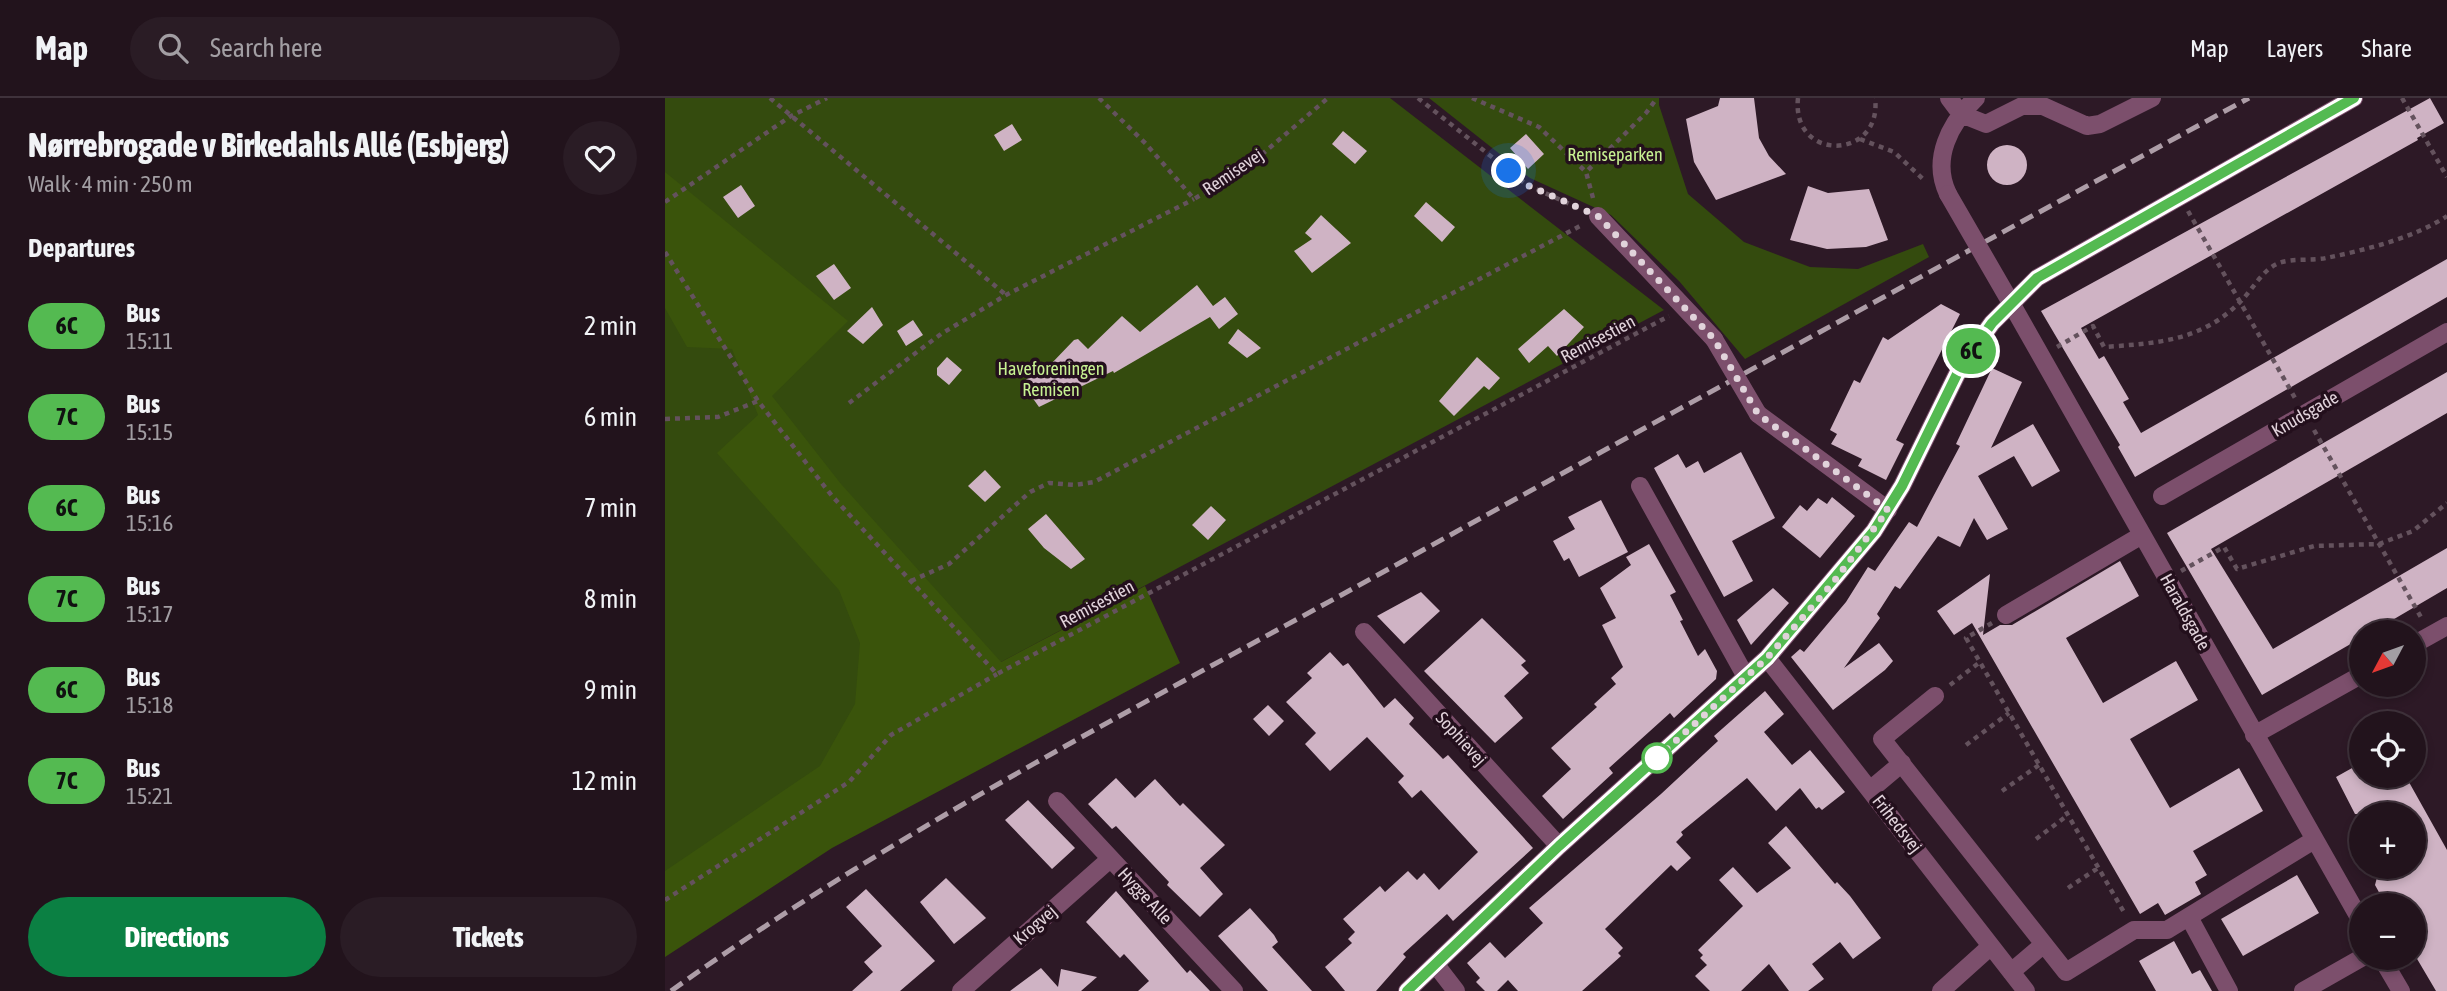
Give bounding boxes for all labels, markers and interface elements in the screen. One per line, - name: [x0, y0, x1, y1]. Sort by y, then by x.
- search box: [130, 17, 620, 80]
- text: Map: [35, 29, 88, 67]
- icon: search: [154, 29, 192, 67]
- text: Search here: [210, 33, 322, 63]
- text: Map: [2190, 35, 2229, 62]
- text: Layers: [2267, 35, 2323, 62]
- text: Share: [2361, 35, 2412, 62]
- button: heart: [563, 121, 637, 195]
- text: Nørrebrogade v Birkedahls Allé (Esbjerg): [28, 126, 510, 164]
- street label: Remisevej: [1199, 144, 1267, 199]
- park label: Remiseparken: [1567, 144, 1663, 165]
- your location: [1491, 153, 1526, 188]
- text: Walk · 4 min · 250 m: [28, 171, 192, 197]
- text: Departures: [28, 233, 135, 263]
- text: Bus: [126, 298, 160, 328]
- street label: Remisestien: [1557, 310, 1639, 367]
- text: 2 min: [584, 311, 637, 341]
- text: 6C: [55, 312, 78, 339]
- text: 15:11: [126, 328, 173, 354]
- line badge: 6C: [1939, 328, 2003, 374]
- text: 6C: [1960, 337, 1982, 364]
- park label: Haveforeningen Remisen: [997, 358, 1105, 400]
- street label: Knudsgade: [2268, 386, 2342, 441]
- text: Bus: [126, 389, 160, 419]
- text: 6 min: [584, 402, 637, 432]
- text: 7C: [55, 403, 78, 430]
- text: 15:15: [126, 419, 173, 445]
- text: Bus: [126, 480, 160, 510]
- text: 7 min: [584, 493, 637, 523]
- text: 6C: [55, 494, 78, 521]
- text: 15:16: [126, 510, 173, 536]
- street label: Haraldsgade: [2156, 570, 2215, 654]
- text: Bus: [126, 571, 160, 601]
- street label: Remisestien: [1056, 575, 1138, 632]
- text: 8 min: [584, 584, 637, 614]
- text: 7C: [55, 585, 78, 612]
- text: 15:17: [126, 601, 173, 627]
- north arrow: [2349, 620, 2425, 696]
- map controls: [2349, 620, 2426, 970]
- text: Bus: [126, 662, 160, 692]
- text: 9 min: [584, 675, 637, 705]
- text: 6C: [55, 676, 78, 703]
- text: 15:18: [126, 692, 173, 718]
- street label: Sophievej: [1432, 707, 1491, 770]
- button: locate: [2349, 711, 2426, 788]
- unlabelled marker: [1642, 743, 1672, 773]
- text: Bus: [126, 753, 160, 783]
- text: 12 min: [572, 766, 637, 796]
- text: 7C: [55, 767, 78, 794]
- text: 15:21: [126, 783, 173, 809]
- street label: Frihedsvej: [1868, 791, 1926, 857]
- button: +: [2349, 802, 2426, 879]
- street label: Hygge Alle: [1114, 863, 1177, 928]
- button: −: [2349, 893, 2426, 970]
- button: Directions: [28, 897, 326, 977]
- button: Tickets: [340, 897, 637, 977]
- street label: Krogvej: [1009, 900, 1060, 949]

